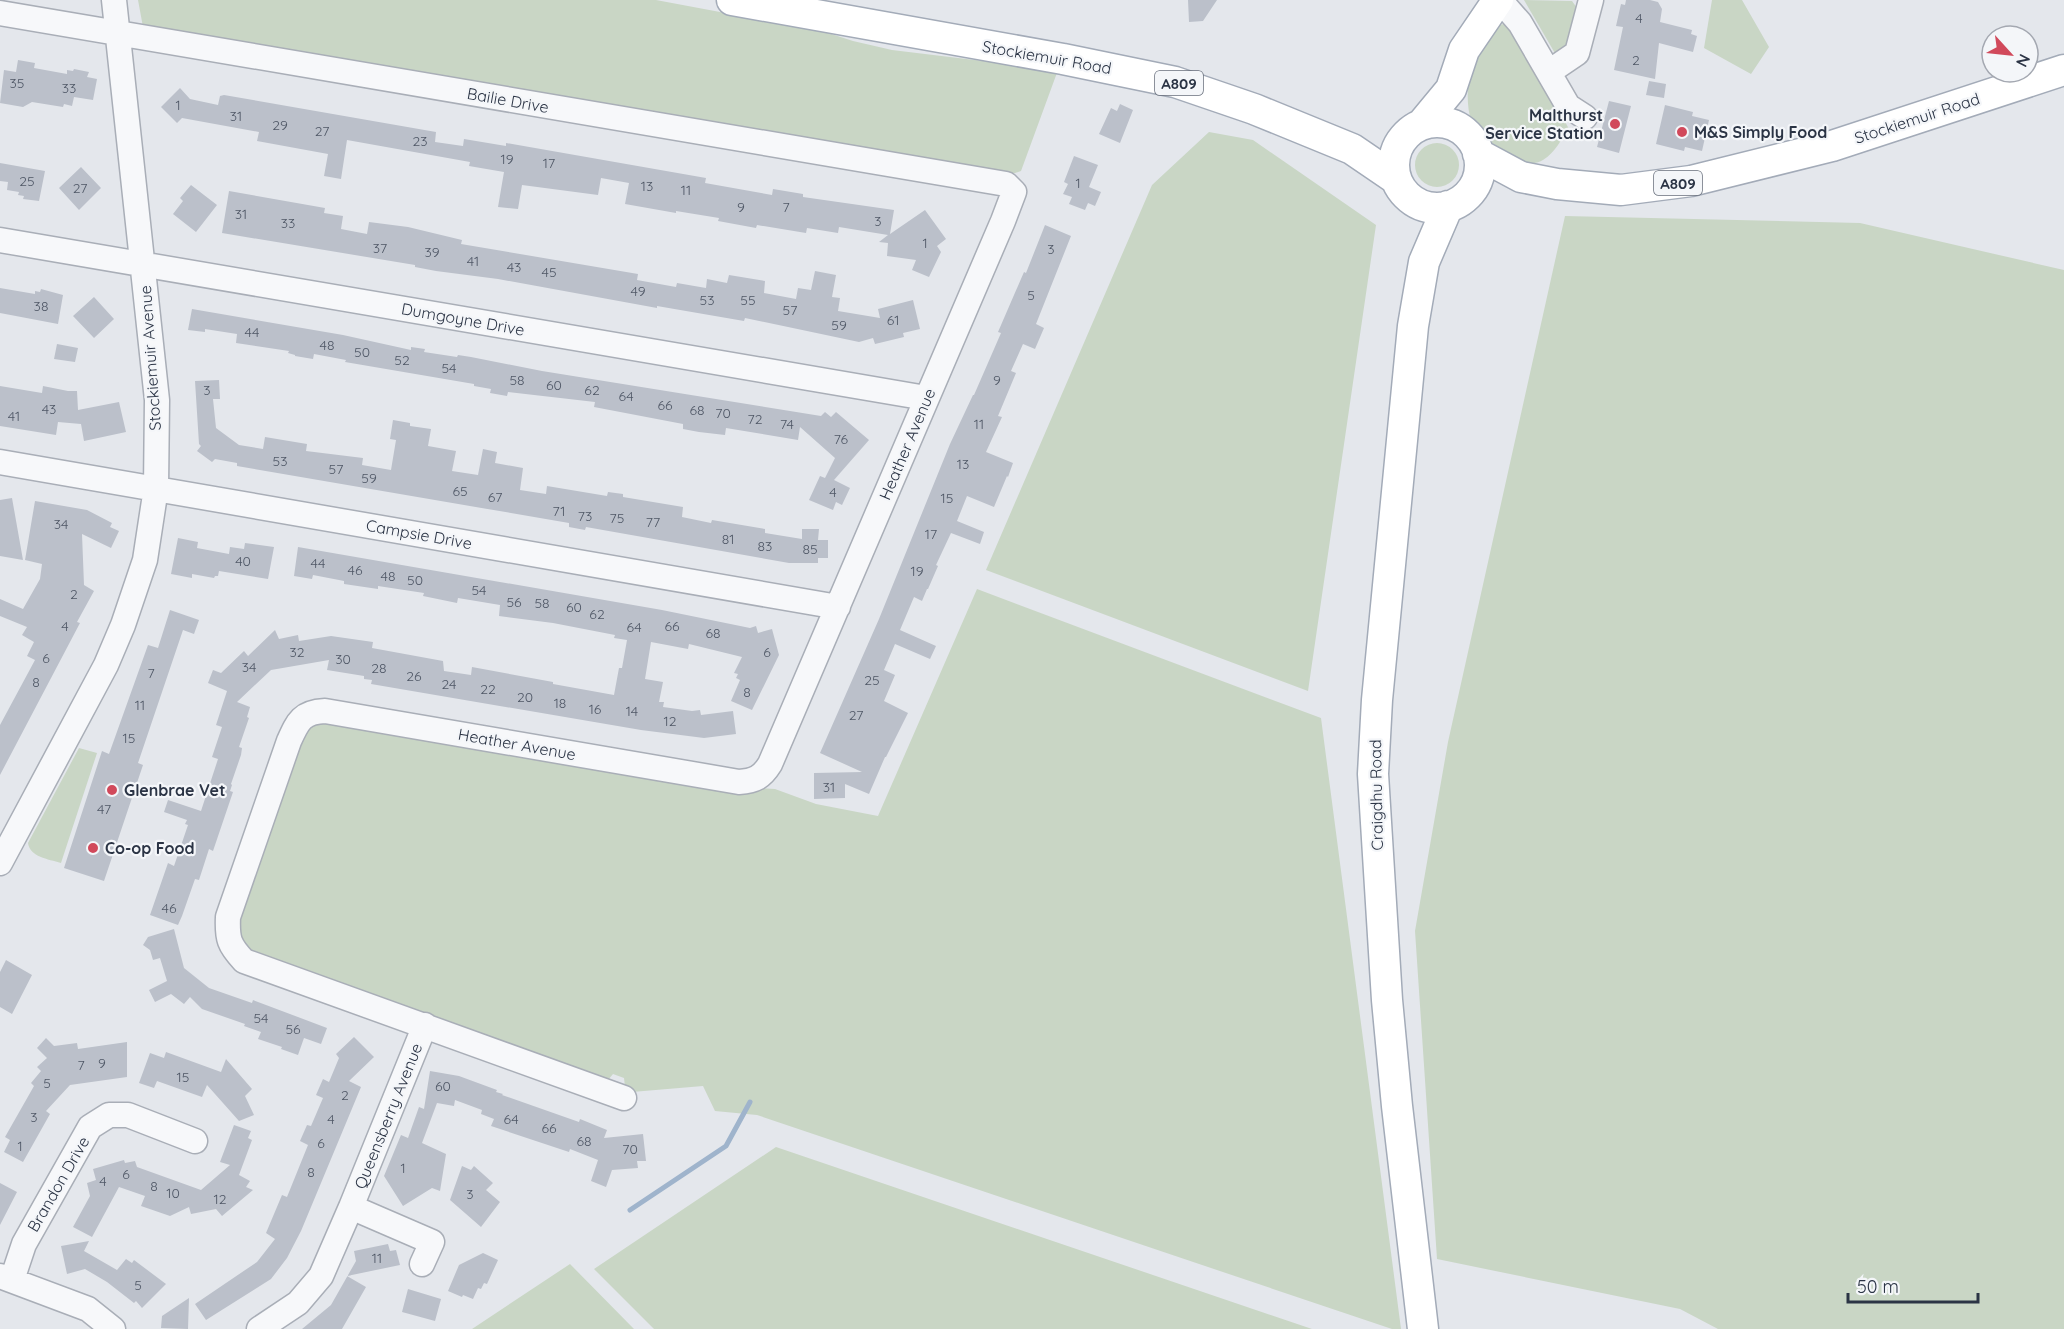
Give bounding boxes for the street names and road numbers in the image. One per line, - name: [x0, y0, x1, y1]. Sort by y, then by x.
- street label: Stockiemuir Road: [981, 36, 1113, 78]
- road number: A809: [1155, 71, 1203, 95]
- street label: Bailie Drive: [466, 83, 550, 117]
- street label: Stockiemuir Road: [1852, 88, 1982, 148]
- road number: A809: [1654, 171, 1702, 195]
- street label: Stockiemuir Avenue: [135, 285, 165, 431]
- street label: Dumgoyne Drive: [400, 298, 526, 340]
- street label: Heather Avenue: [875, 385, 939, 503]
- street label: Campsie Drive: [364, 515, 474, 553]
- street label: Heather Avenue: [457, 724, 577, 764]
- street label: Craigdhu Road: [1365, 739, 1387, 851]
- street label: Queensberry Avenue: [350, 1040, 426, 1192]
- street label: Brandon Drive: [23, 1133, 93, 1235]

